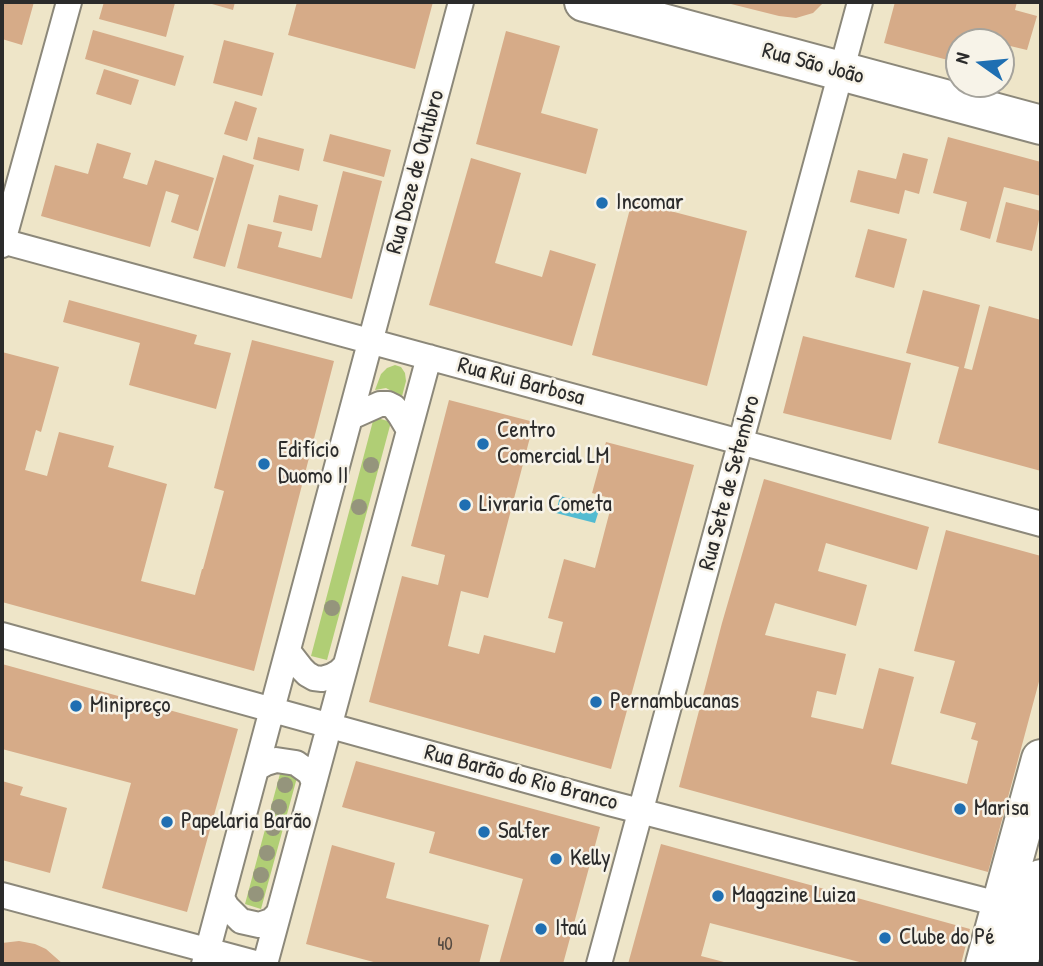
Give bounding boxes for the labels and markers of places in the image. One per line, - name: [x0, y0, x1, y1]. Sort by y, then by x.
- place label: Incomar: [616, 189, 684, 217]
- marker: Incomar: [594, 195, 610, 211]
- place label: Centro Comercial LM: [497, 417, 609, 471]
- marker: Centro Comercial LM: [475, 436, 491, 452]
- place label: Edifício Duomo II: [278, 437, 348, 491]
- marker: Edifício Duomo II: [256, 456, 272, 472]
- place label: Livraria Cometa: [479, 491, 612, 519]
- marker: Livraria Cometa: [457, 497, 473, 513]
- place label: Pernambucanas: [610, 688, 739, 716]
- place label: Minipreço: [90, 692, 170, 720]
- marker: Pernambucanas: [588, 694, 604, 710]
- marker: Minipreço: [68, 698, 84, 714]
- place label: Marisa: [974, 795, 1029, 823]
- marker: Marisa: [952, 801, 968, 817]
- place label: Papelaria Barão: [181, 808, 311, 836]
- marker: Papelaria Barão: [159, 814, 175, 830]
- place label: Salfer: [498, 818, 550, 846]
- marker: Salfer: [476, 824, 492, 840]
- place label: Kelly: [570, 845, 611, 873]
- marker: Kelly: [548, 851, 564, 867]
- place label: Magazine Luiza: [732, 882, 856, 910]
- marker: Magazine Luiza: [710, 888, 726, 904]
- place label: Itaú: [555, 915, 587, 943]
- marker: Itaú: [533, 921, 549, 937]
- place label: Clube do Pé: [899, 924, 995, 952]
- marker: Clube do Pé: [877, 930, 893, 946]

